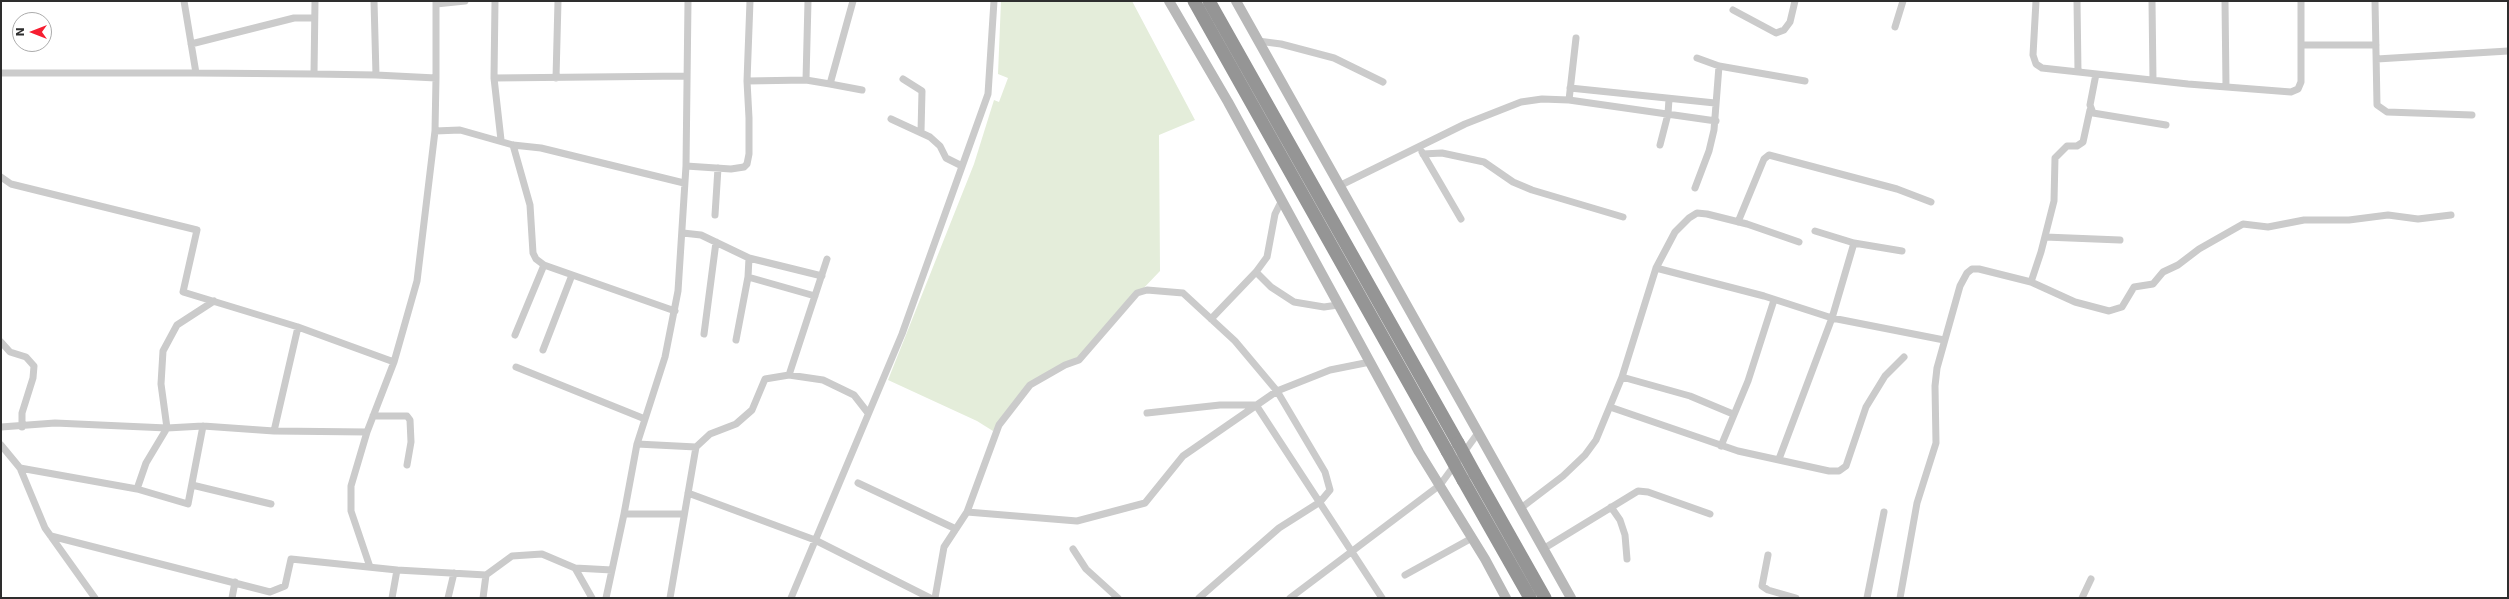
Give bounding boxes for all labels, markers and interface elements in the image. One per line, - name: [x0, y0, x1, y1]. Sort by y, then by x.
- north arrow: [12, 12, 52, 52]
- text: N: [14, 27, 27, 37]

